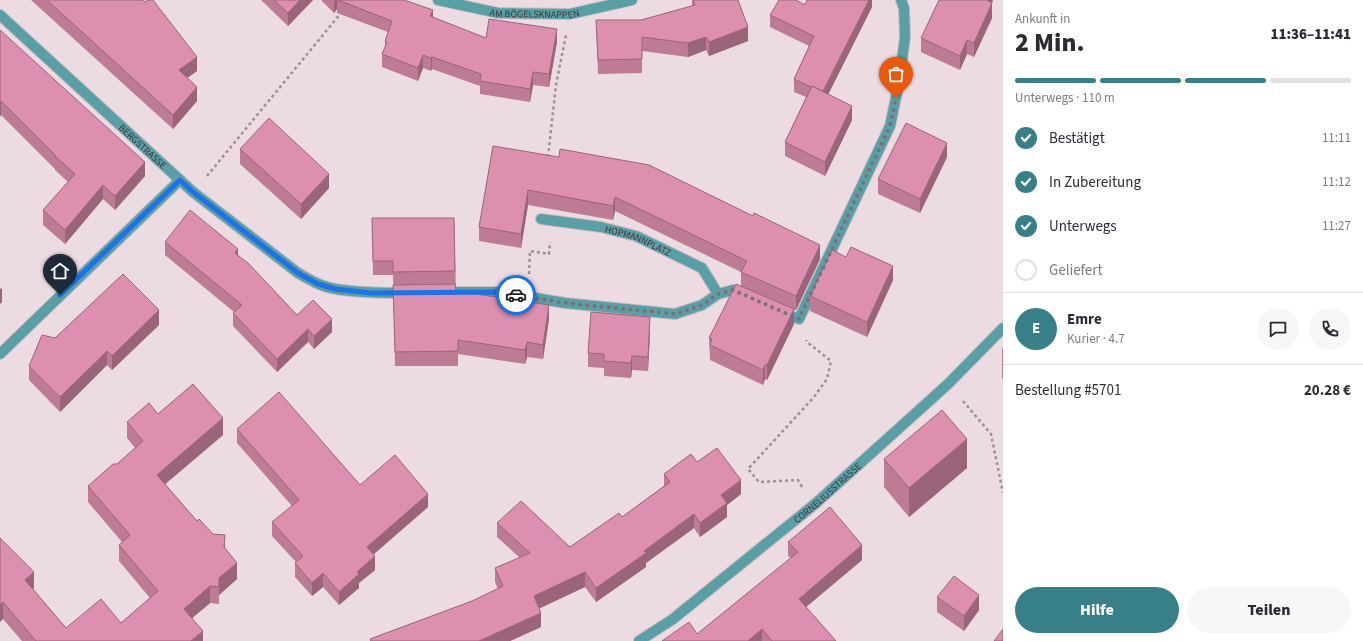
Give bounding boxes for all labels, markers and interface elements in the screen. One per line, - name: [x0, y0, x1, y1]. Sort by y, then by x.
- street label: AM BÖGELSKNAPPEN: [488, 5, 581, 22]
- text: Ankunft in: [1015, 10, 1070, 28]
- text: 2 Min.: [1015, 24, 1084, 61]
- text: 11:36–11:41: [1270, 24, 1351, 45]
- pin: [879, 57, 913, 98]
- icon: bag: [885, 63, 907, 85]
- text: Unterwegs · 110 m: [1015, 89, 1115, 107]
- street label: BERGSTRASSE: [115, 121, 169, 172]
- icon: check: [1015, 127, 1037, 149]
- text: Bestätigt: [1049, 128, 1105, 149]
- text: 11:11: [1322, 129, 1351, 147]
- icon: check: [1015, 171, 1037, 193]
- text: In Zubereitung: [1049, 172, 1141, 193]
- text: 11:12: [1322, 173, 1351, 191]
- icon: check: [1015, 215, 1037, 237]
- text: Unterwegs: [1049, 216, 1117, 237]
- text: 11:27: [1322, 217, 1351, 235]
- street label: HOPMANNPLATZ: [603, 222, 673, 260]
- pin: [43, 254, 77, 295]
- icon: home: [49, 260, 71, 282]
- text: Geliefert: [1049, 260, 1103, 281]
- courier: [496, 275, 536, 315]
- icon: car: [505, 284, 527, 306]
- button: chat: [1257, 308, 1299, 350]
- button: phone: [1309, 308, 1351, 350]
- text: Emre: [1067, 309, 1102, 330]
- text: E: [1032, 318, 1040, 339]
- text: Kurier · 4.7: [1067, 330, 1125, 348]
- text: Bestellung #5701: [1015, 380, 1121, 401]
- text: 20.28 €: [1304, 380, 1351, 401]
- street label: CORNELIUSSTRASSE: [791, 459, 865, 527]
- button: Hilfe: [1015, 587, 1179, 633]
- button: Teilen: [1187, 587, 1351, 633]

